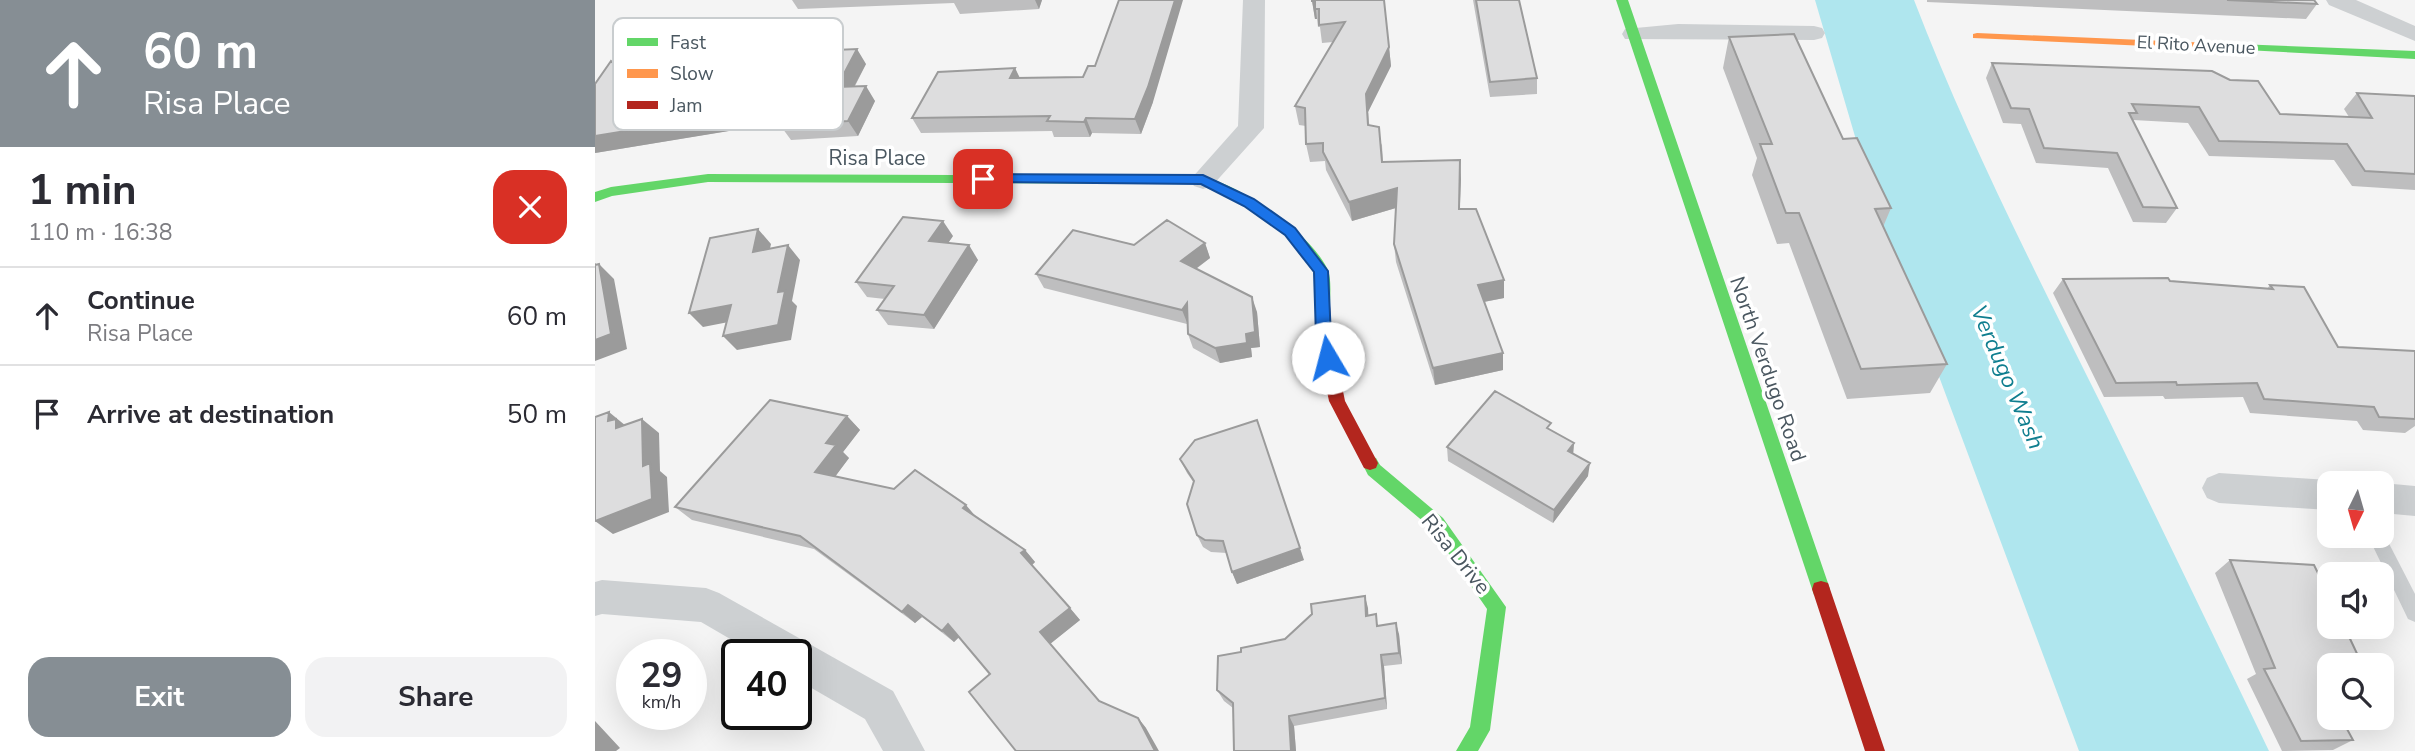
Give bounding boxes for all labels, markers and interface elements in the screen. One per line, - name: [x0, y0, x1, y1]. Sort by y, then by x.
- text: 60 m: [143, 18, 258, 85]
- legend: [613, 18, 843, 130]
- icon: ahead: [28, 28, 119, 119]
- text: Fast: [670, 30, 706, 56]
- street label: El Rito Avenue: [2136, 30, 2256, 60]
- text: Slow: [670, 61, 714, 87]
- text: Risa Place: [143, 82, 291, 125]
- text: Jam: [669, 93, 703, 119]
- street label: Risa Place: [829, 144, 925, 172]
- pin: [953, 149, 1013, 209]
- icon: arrive: [964, 160, 1002, 198]
- text: 1 min: [28, 162, 137, 219]
- button: close: [493, 170, 567, 244]
- text: 110 m · 16:38: [28, 217, 173, 248]
- street label: North Verdugo Road: [1723, 273, 1813, 465]
- text: Continue: [87, 283, 195, 318]
- icon: ahead: [28, 297, 66, 335]
- text: 60 m: [507, 299, 567, 334]
- water label: Verdugo Wash: [1963, 300, 2052, 454]
- text: Risa Place: [87, 318, 193, 349]
- position arrow: [1291, 321, 1365, 395]
- icon: arrive: [28, 395, 66, 433]
- text: Arrive at destination: [87, 397, 334, 432]
- text: 50 m: [507, 397, 567, 432]
- north arrow: [2317, 471, 2394, 548]
- map controls: [2317, 471, 2394, 730]
- street label: Risa Drive: [1415, 508, 1497, 600]
- button: sound: [2317, 562, 2394, 639]
- speed limit sign: 40: [721, 639, 812, 730]
- text: 29: [640, 652, 683, 699]
- button: search: [2317, 653, 2394, 730]
- button: Exit: [28, 657, 291, 737]
- button: Share: [305, 657, 567, 737]
- text: km/h: [642, 690, 681, 714]

